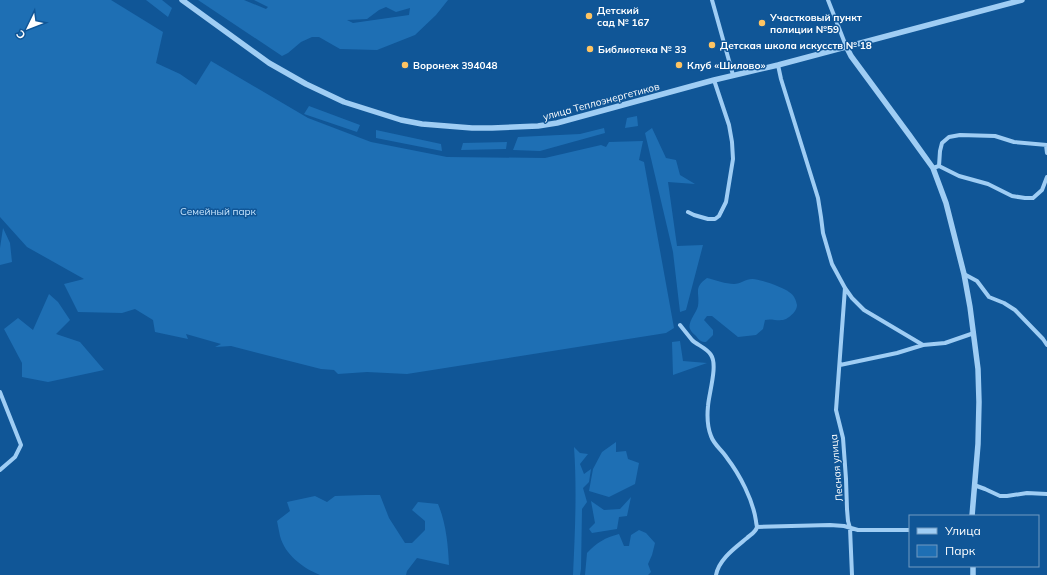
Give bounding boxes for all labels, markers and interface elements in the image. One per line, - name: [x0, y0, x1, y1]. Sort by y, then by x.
- place label: Детский сад № 167: [597, 4, 650, 29]
- north arrow: [8, 8, 48, 48]
- marker: Детский сад № 167: [584, 11, 594, 21]
- place label: Участковый пункт полиции №59: [769, 11, 862, 36]
- marker: Участковый пункт полиции №59: [757, 18, 767, 28]
- text: С: [13, 27, 28, 42]
- place label: Детская школа искусств № 18: [720, 39, 872, 52]
- marker: Детская школа искусств № 18: [707, 40, 717, 50]
- place label: Библиотека № 33: [598, 43, 686, 56]
- marker: Библиотека № 33: [585, 44, 595, 54]
- place label: Воронеж 394048: [413, 59, 497, 72]
- place label: Клуб «Шилово»: [687, 59, 766, 72]
- marker: Воронеж 394048: [400, 60, 410, 70]
- marker: Клуб «Шилово»: [674, 60, 684, 70]
- street label: улица Теплоэнергетиков: [541, 80, 661, 123]
- park label: Семейный парк: [180, 205, 257, 218]
- street label: Лесная улица: [827, 434, 846, 502]
- legend: [909, 515, 1039, 567]
- text: Улица: [944, 523, 981, 538]
- text: Парк: [945, 543, 976, 558]

